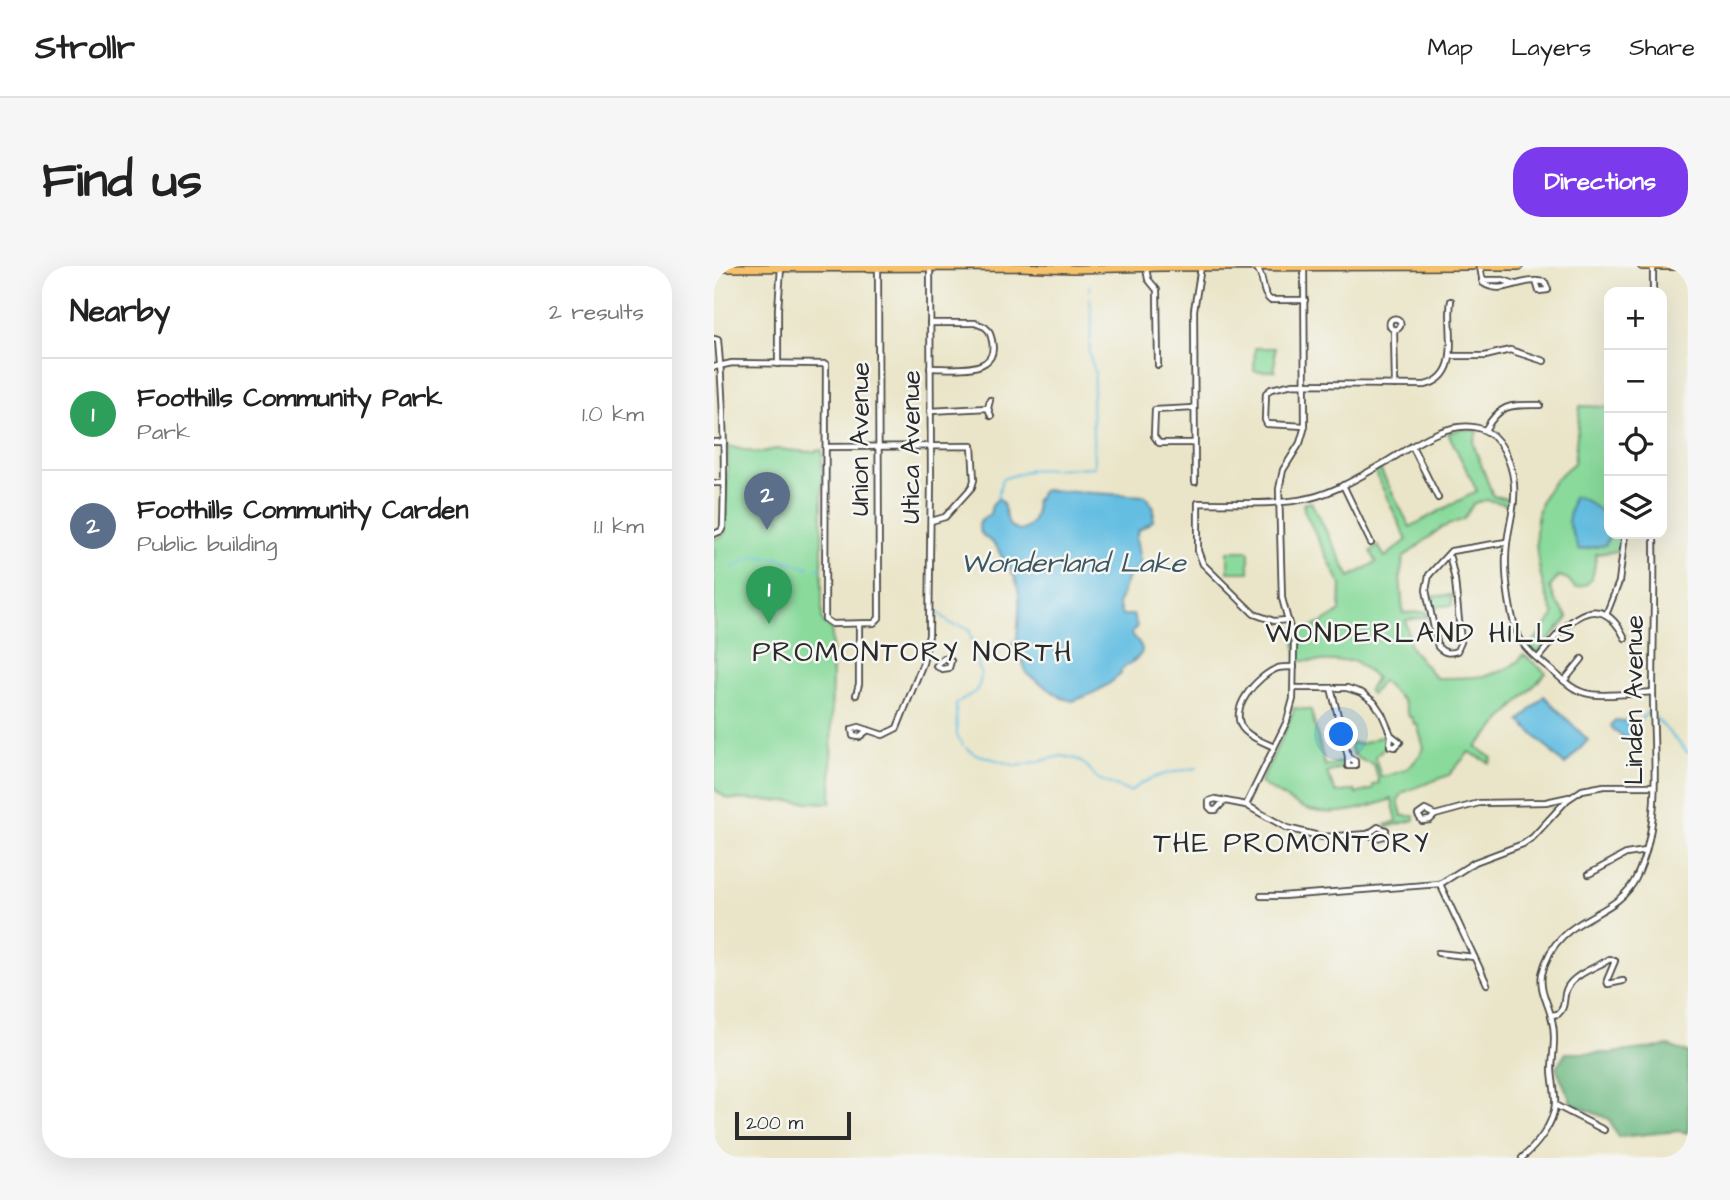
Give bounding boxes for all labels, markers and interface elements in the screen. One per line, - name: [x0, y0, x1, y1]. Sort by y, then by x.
- text: Strollr: [35, 25, 135, 71]
- text: Map: [1428, 31, 1473, 65]
- text: Layers: [1511, 31, 1591, 65]
- text: Share: [1629, 31, 1695, 65]
- button: Directions: [1513, 147, 1688, 217]
- text: Find us: [42, 148, 202, 216]
- map controls: [1604, 287, 1667, 539]
- button: +: [1604, 287, 1667, 350]
- text: Nearby: [70, 291, 170, 333]
- text: 2 results: [549, 296, 644, 328]
- button: −: [1604, 350, 1667, 413]
- street label: Union Avenue: [842, 362, 878, 516]
- street label: Utica Avenue: [893, 370, 929, 524]
- text: Foothills Community Park: [137, 380, 442, 416]
- text: 1: [92, 398, 94, 430]
- text: 1.0 km: [582, 398, 644, 430]
- button: locate: [1604, 413, 1667, 476]
- text: Park: [137, 416, 190, 448]
- pin: 2: [744, 472, 790, 530]
- button: layers: [1604, 476, 1667, 539]
- text: Foothills Community Carden: [137, 492, 468, 528]
- text: 2: [86, 510, 100, 542]
- text: 1.1 km: [594, 510, 644, 542]
- text: Public building: [137, 528, 277, 560]
- water label: Wonderland Lake: [960, 544, 1187, 583]
- pin: 1: [746, 566, 792, 624]
- district label: WONDERLAND HILLS: [1265, 614, 1577, 653]
- street label: Linden Avenue: [1616, 615, 1652, 785]
- district label: PROMONTORY NORTH: [752, 633, 1074, 672]
- your location: [1324, 717, 1358, 751]
- district label: THE PROMONTORY: [1153, 824, 1431, 863]
- scale bar: [735, 1109, 850, 1141]
- text: 200 m: [746, 1110, 803, 1137]

